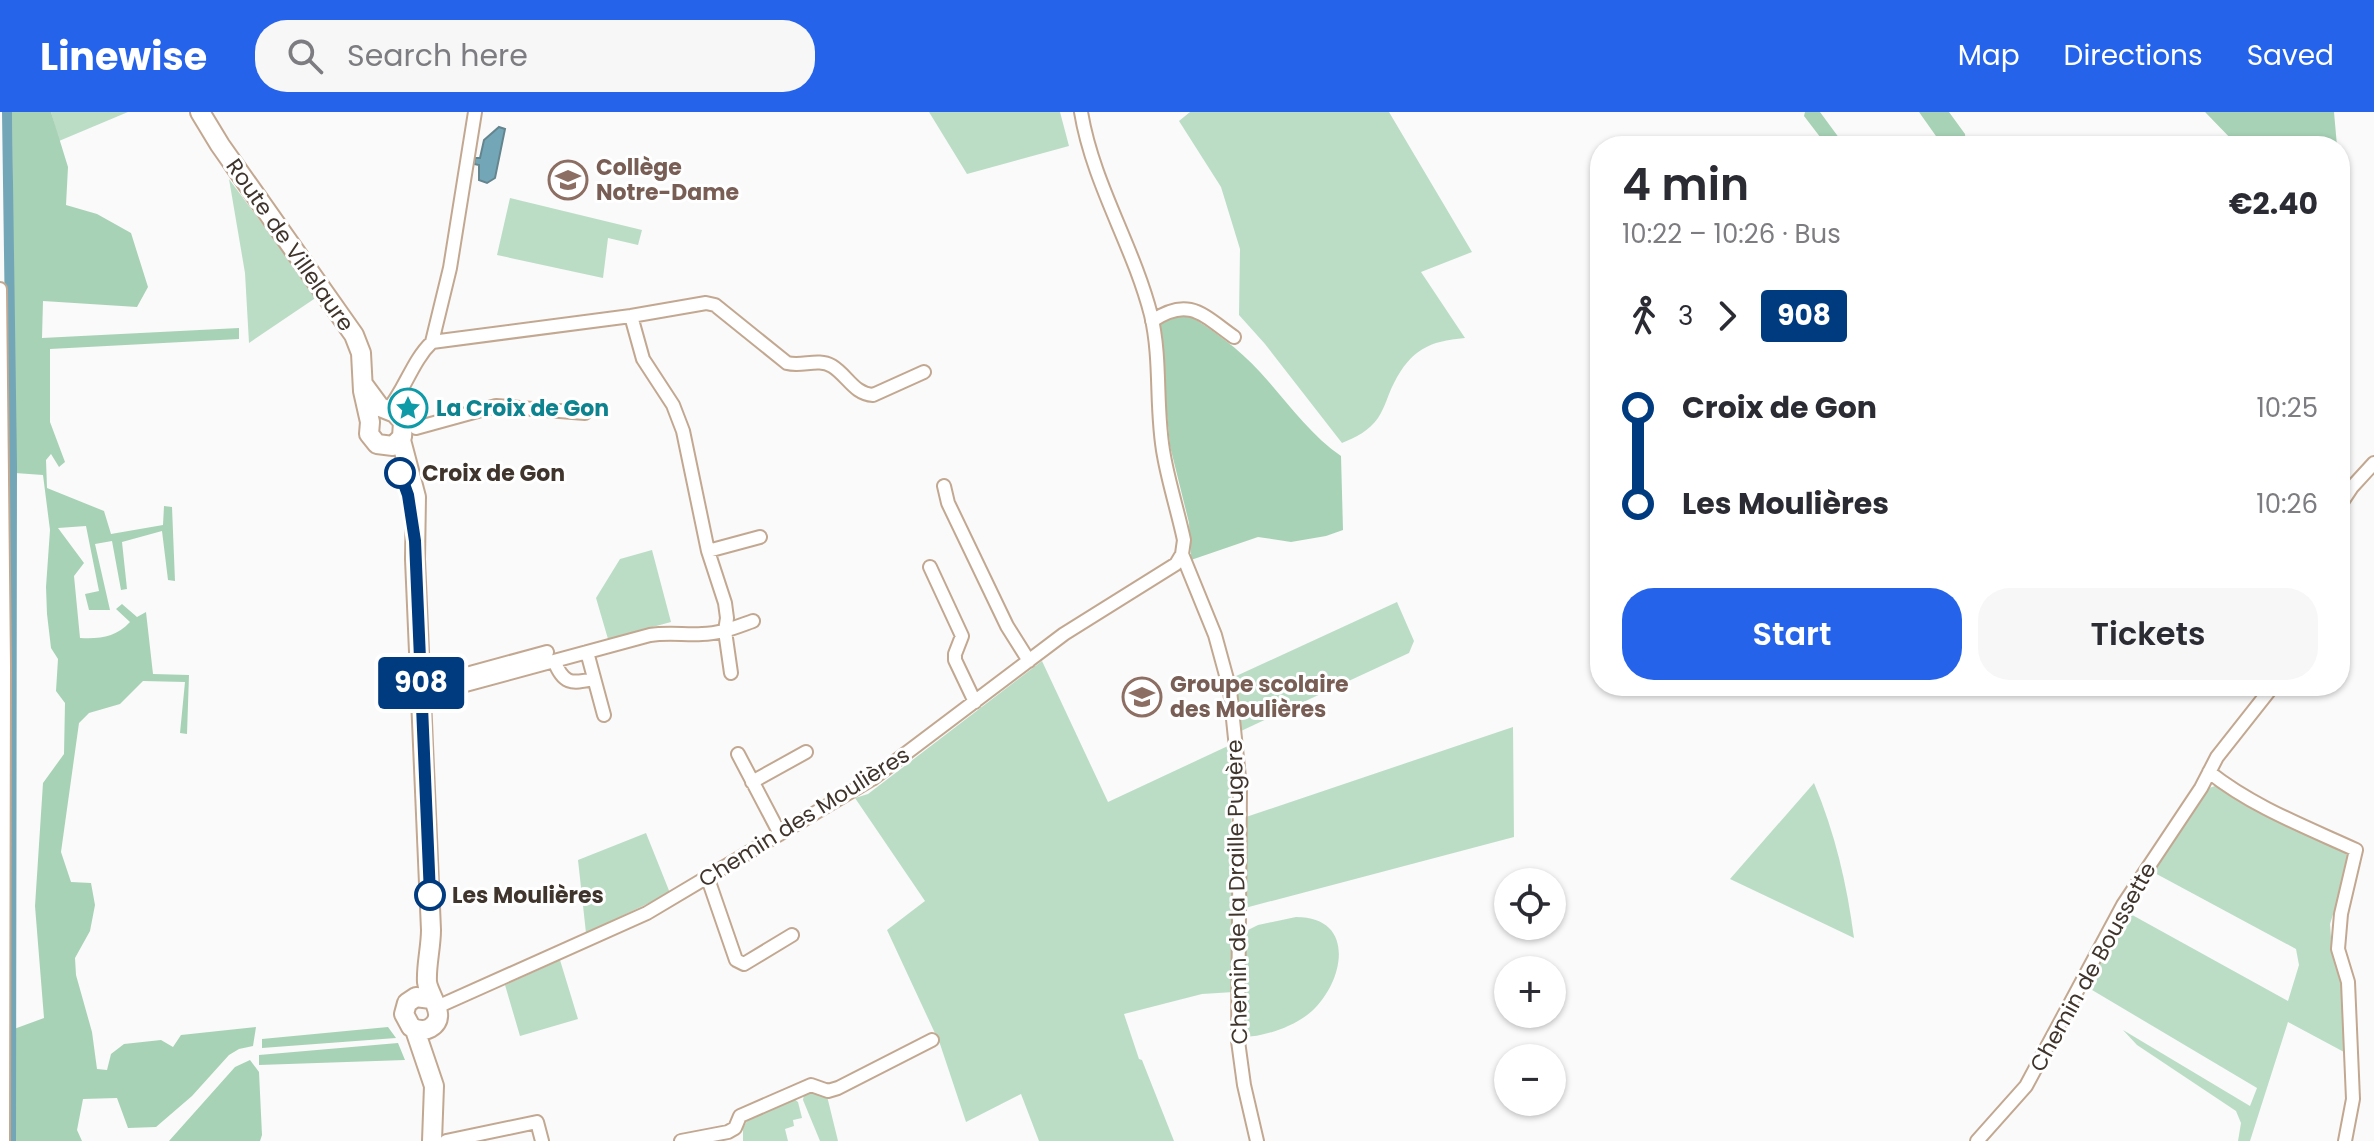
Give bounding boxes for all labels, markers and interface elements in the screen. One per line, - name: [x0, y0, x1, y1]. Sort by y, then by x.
- search box: [255, 20, 815, 92]
- text: Linewise: [40, 30, 207, 83]
- icon: search: [283, 34, 327, 78]
- text: Search here: [347, 34, 528, 77]
- text: Map: [1958, 36, 2020, 75]
- text: Directions: [2064, 36, 2203, 75]
- text: Saved: [2247, 36, 2334, 75]
- street label: Route de Villelaure: [219, 152, 361, 338]
- place label: Collège Notre-Dame: [596, 152, 739, 208]
- text: 4 min: [1622, 154, 1749, 215]
- school or university icon: Collège Notre-Dame: [547, 159, 589, 201]
- text: €2.40: [2229, 182, 2318, 225]
- text: 10:22 – 10:26 · Bus: [1622, 216, 1841, 252]
- icon: walk: [1622, 294, 1666, 338]
- icon: forward: [1705, 294, 1749, 338]
- text: 908: [1777, 296, 1831, 335]
- text: 3: [1678, 298, 1693, 334]
- text: Croix de Gon: [1682, 386, 1877, 429]
- place icon: La Croix de Gon: [387, 387, 429, 429]
- text: 10:25: [2257, 390, 2318, 426]
- place label: La Croix de Gon: [436, 393, 609, 424]
- marker: Croix de Gon: [385, 458, 415, 488]
- place label: Croix de Gon: [422, 458, 565, 489]
- text: Les Moulières: [1682, 482, 1889, 525]
- text: 10:26: [2256, 486, 2318, 522]
- button: Start: [1622, 588, 1962, 680]
- button: Tickets: [1978, 588, 2318, 680]
- line badge: 908: [375, 657, 467, 709]
- text: 908: [394, 663, 448, 702]
- place label: Groupe scolaire des Moulières: [1170, 669, 1349, 725]
- school or university icon: Groupe scolaire des Moulières: [1121, 676, 1163, 718]
- street label: Chemin des Moulières: [693, 739, 915, 895]
- street label: Chemin de la Draille Pugère: [1219, 739, 1255, 1045]
- street label: Chemin de Boussette: [2022, 857, 2164, 1077]
- map controls: [1494, 868, 1566, 1116]
- button: locate: [1494, 868, 1566, 940]
- marker: Les Moulières: [415, 880, 445, 910]
- place label: Les Moulières: [452, 880, 604, 911]
- button: +: [1494, 956, 1566, 1028]
- button: −: [1494, 1044, 1566, 1116]

